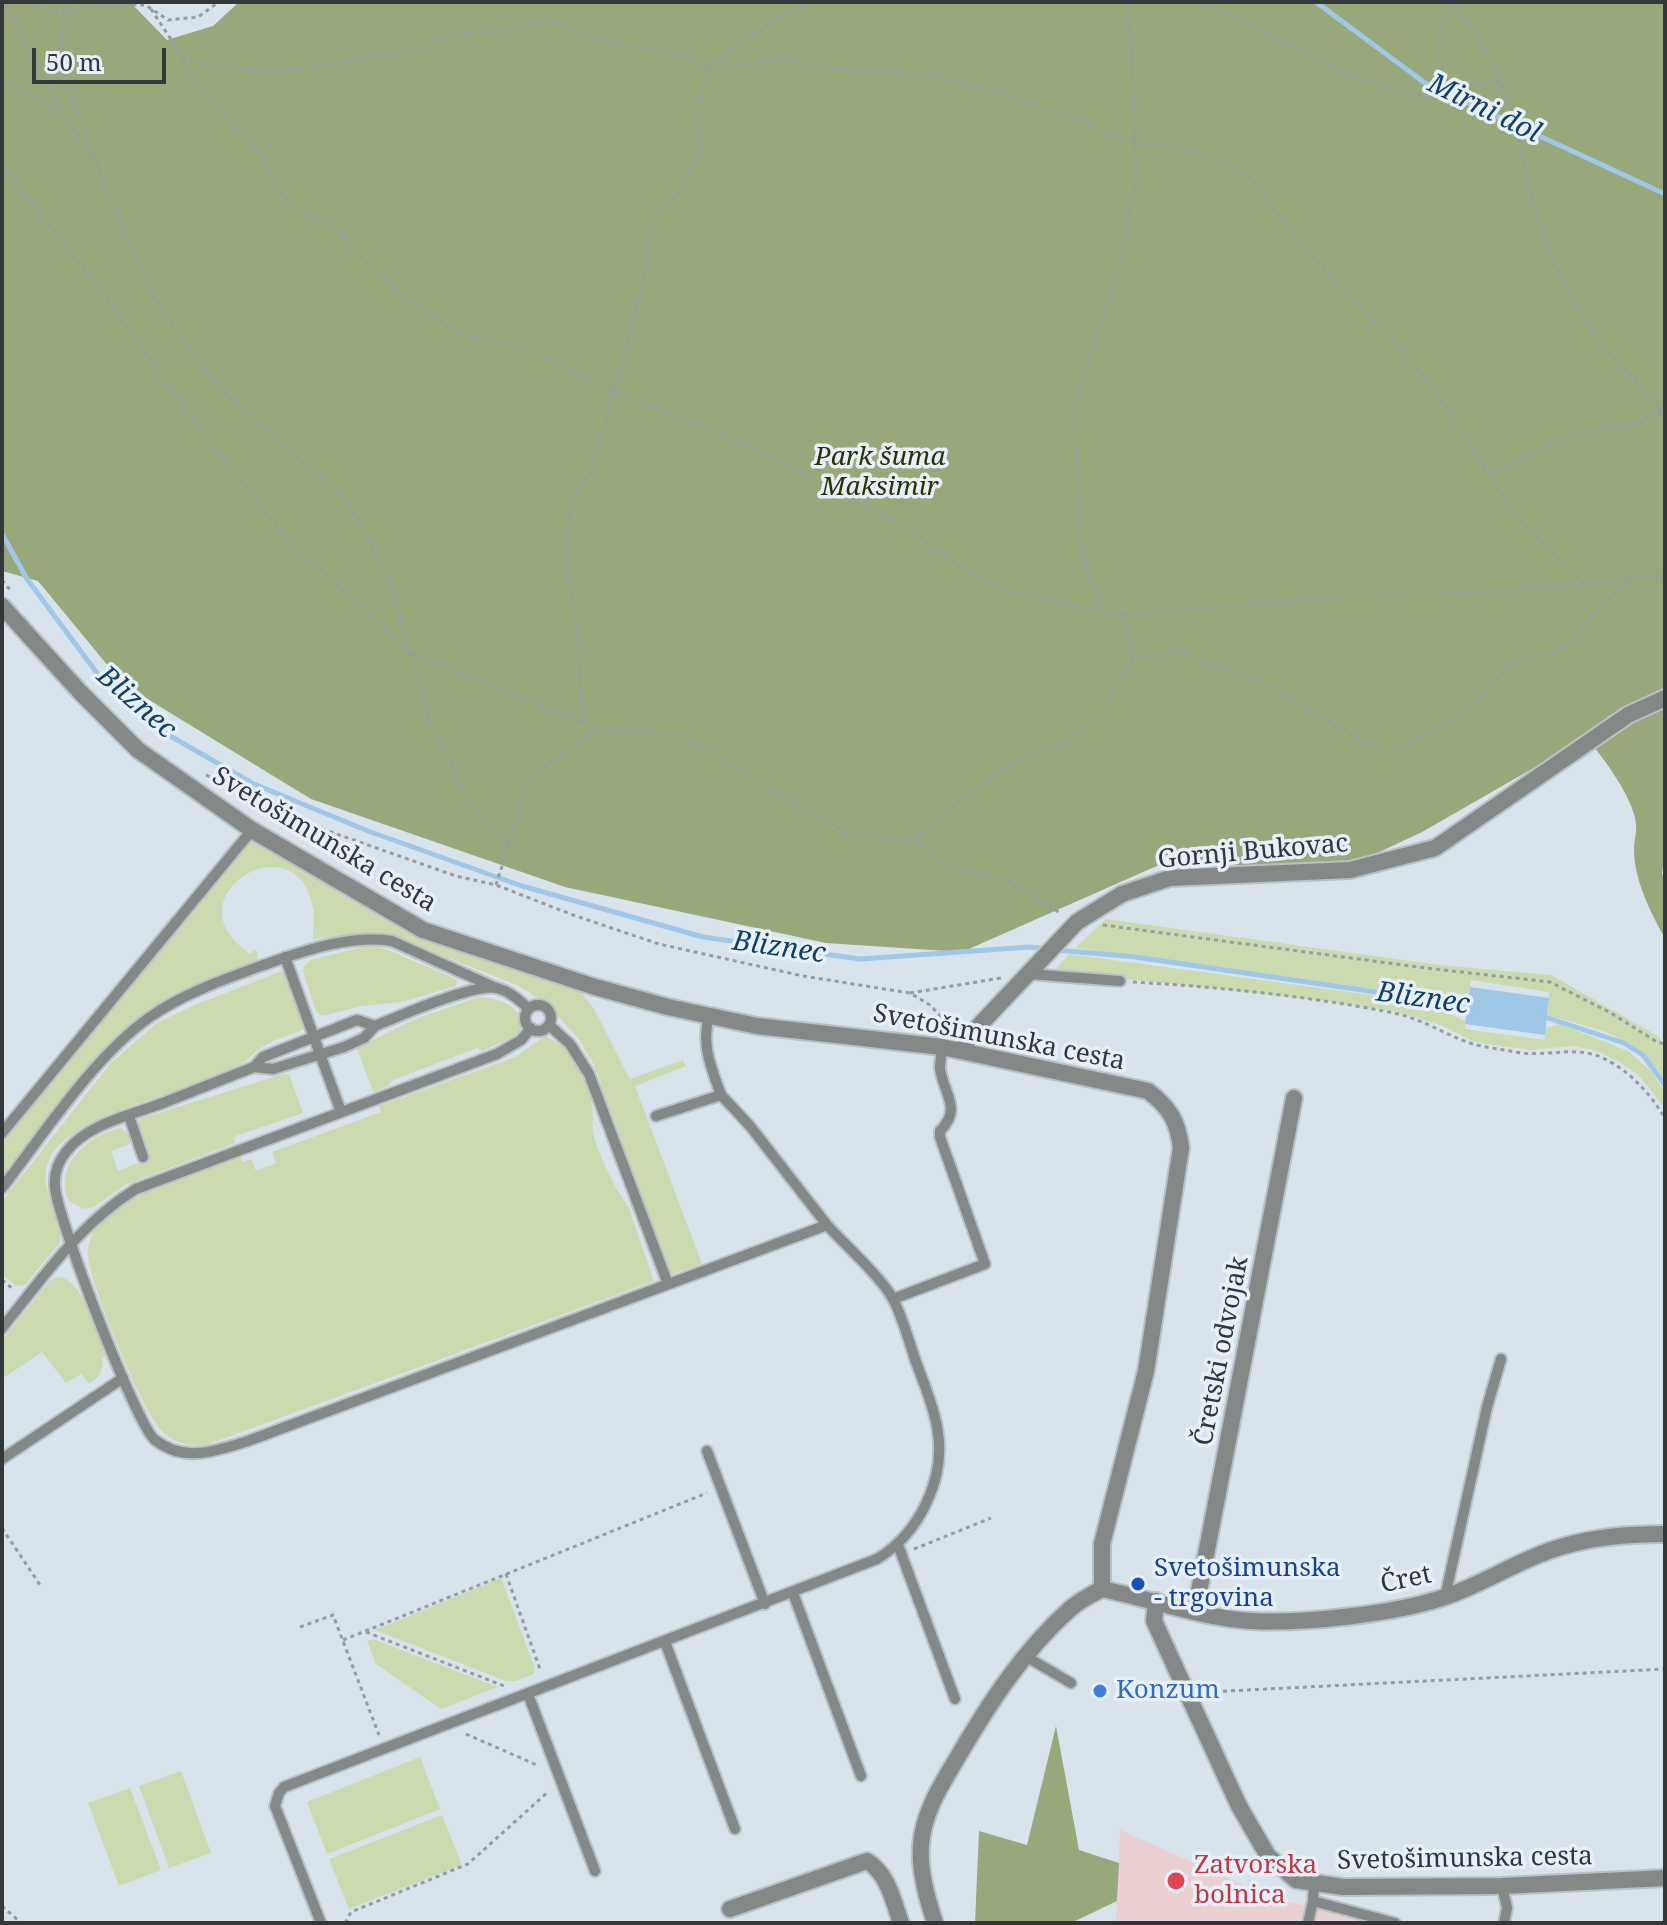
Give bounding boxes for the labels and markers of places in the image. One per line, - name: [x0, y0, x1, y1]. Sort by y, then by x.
- place label: Svetošimunska - trgovina: [1154, 1553, 1341, 1614]
- marker: Svetošimunska - trgovina: [1129, 1575, 1147, 1593]
- place label: Konzum: [1116, 1675, 1220, 1707]
- marker: Konzum: [1091, 1682, 1109, 1700]
- place label: Zatvorska bolnica: [1194, 1850, 1317, 1912]
- marker: Zatvorska bolnica: [1165, 1870, 1187, 1892]

